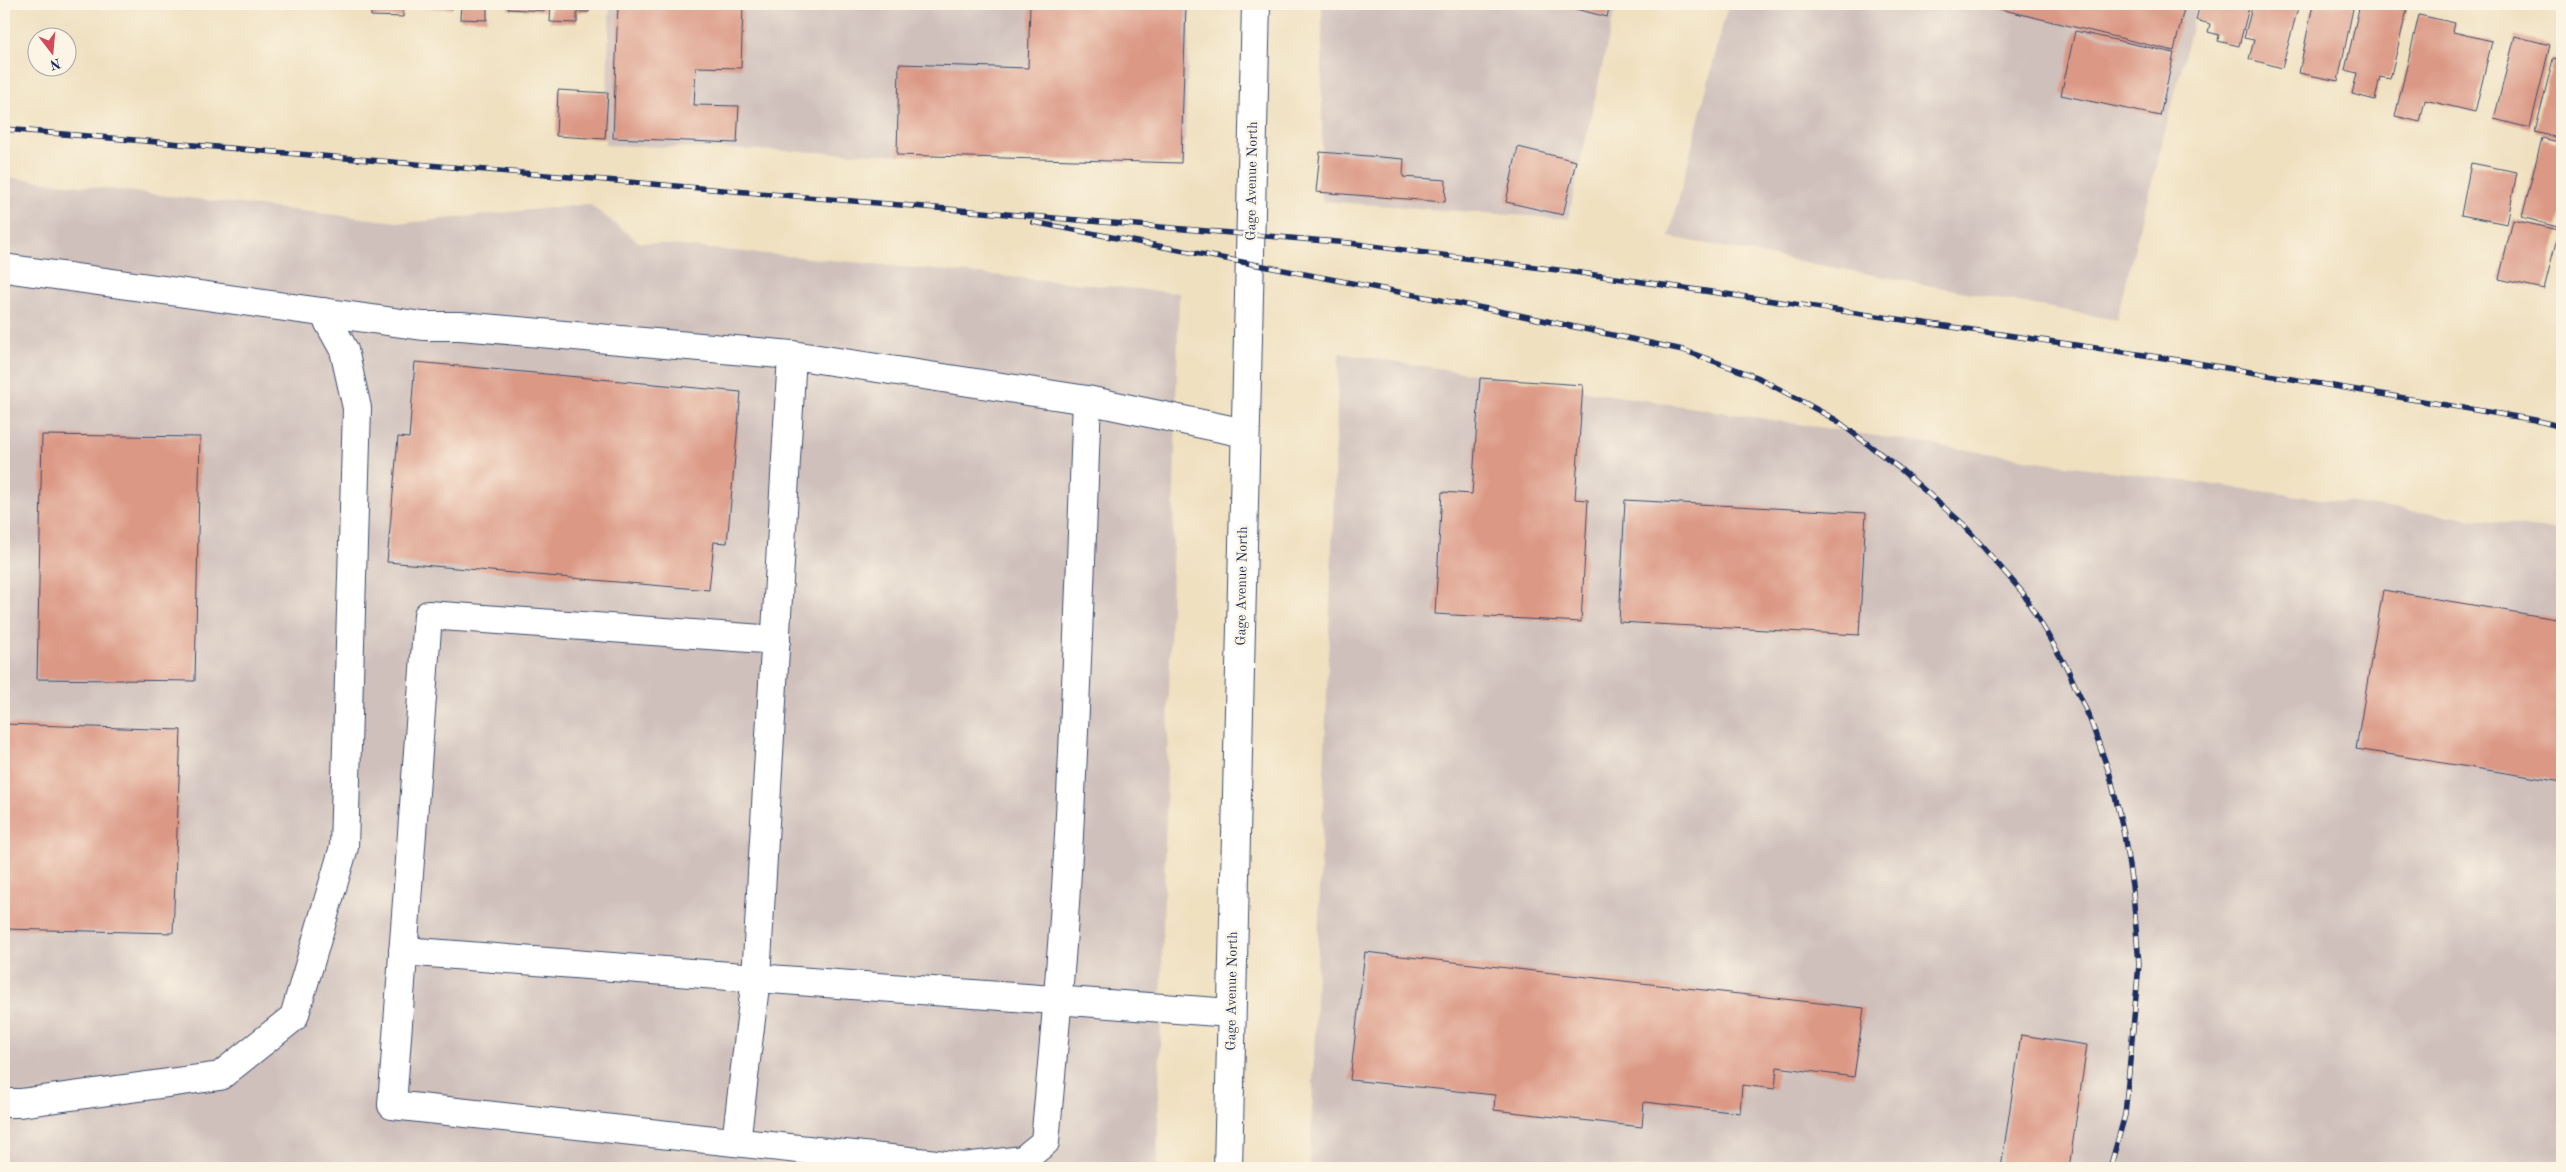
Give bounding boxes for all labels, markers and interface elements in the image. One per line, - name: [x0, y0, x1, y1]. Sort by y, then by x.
- north arrow: [28, 28, 78, 78]
- text: N: [48, 55, 62, 72]
- street label: Gage Avenue North: [1244, 121, 1260, 241]
- street label: Gage Avenue North: [1234, 526, 1250, 646]
- street label: Gage Avenue North: [1224, 931, 1240, 1051]

